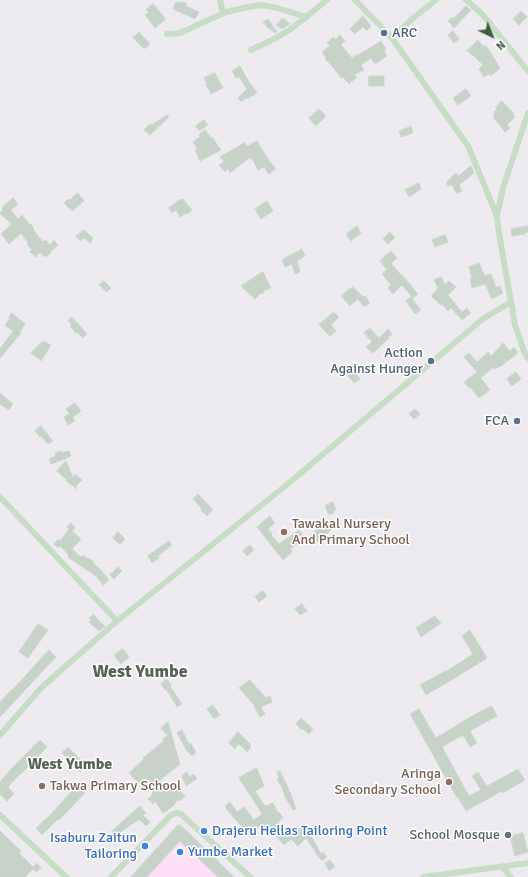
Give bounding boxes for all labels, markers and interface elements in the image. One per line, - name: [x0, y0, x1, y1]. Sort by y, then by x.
- north arrow: [472, 16, 512, 56]
- place label: ARC: [392, 25, 417, 41]
- marker: ARC: [379, 28, 389, 38]
- text: N: [493, 38, 508, 53]
- place label: Action Against Hunger: [330, 345, 423, 378]
- marker: Action Against Hunger: [426, 356, 436, 366]
- place label: FCA: [485, 413, 509, 429]
- marker: FCA: [512, 416, 522, 426]
- place label: Tawakal Nursery And Primary School: [292, 516, 410, 548]
- marker: Tawakal Nursery And Primary School: [279, 527, 289, 537]
- district label: West Yumbe: [92, 661, 188, 683]
- district label: West Yumbe: [28, 755, 112, 775]
- place label: Aringa Secondary School: [334, 766, 441, 798]
- marker: Aringa Secondary School: [444, 777, 454, 787]
- place label: Takwa Primary School: [50, 778, 181, 794]
- marker: Takwa Primary School: [37, 781, 47, 791]
- place label: Drajeru Hellas Tailoring Point: [212, 823, 387, 839]
- marker: Drajeru Hellas Tailoring Point: [199, 826, 209, 836]
- place label: School Mosque: [410, 827, 500, 843]
- place label: Isaburu Zaitun Tailoring: [50, 830, 137, 862]
- marker: School Mosque: [503, 830, 513, 840]
- marker: Isaburu Zaitun Tailoring: [140, 841, 150, 851]
- place label: Yumbe Market: [188, 844, 273, 860]
- marker: Yumbe Market: [175, 847, 185, 857]

